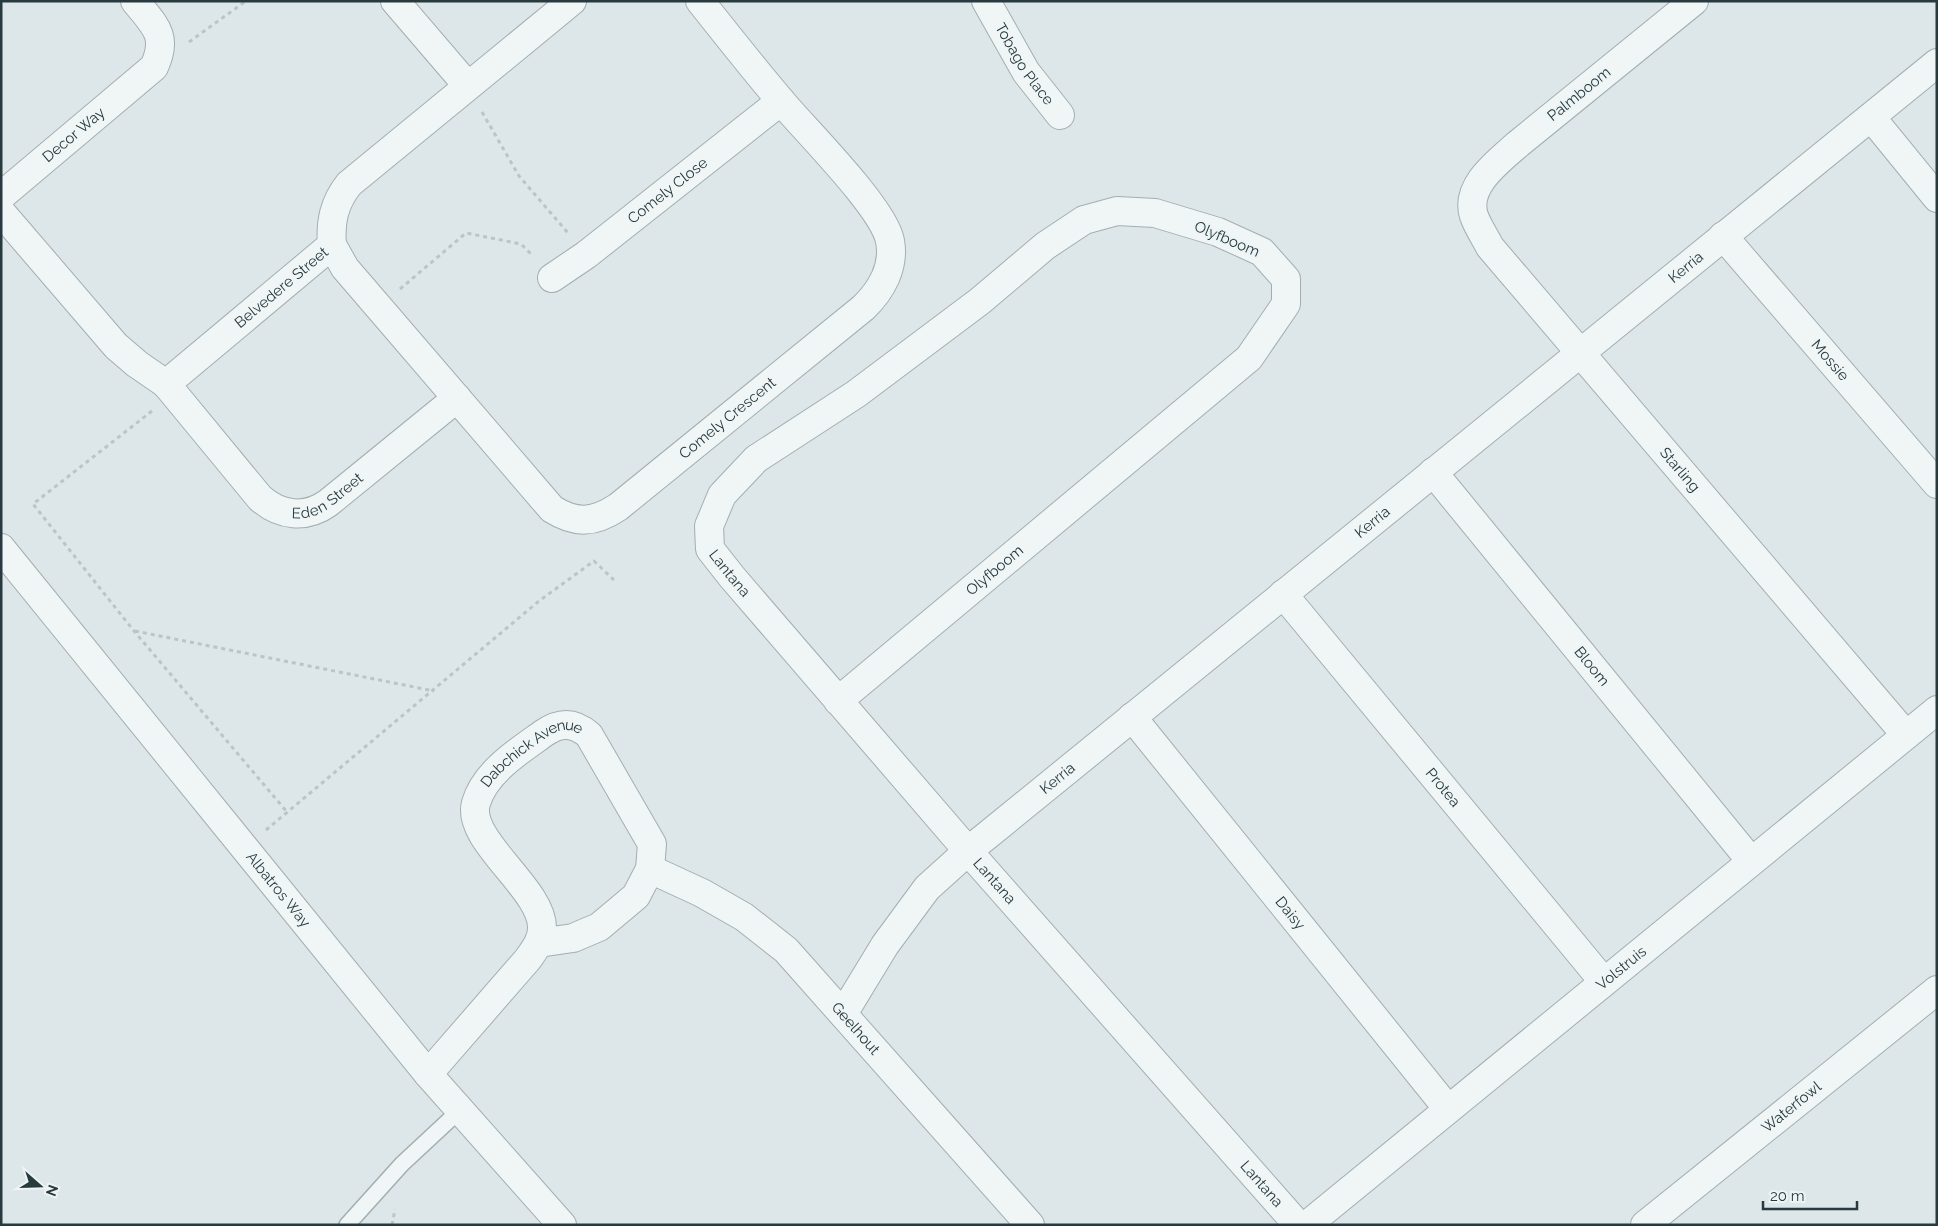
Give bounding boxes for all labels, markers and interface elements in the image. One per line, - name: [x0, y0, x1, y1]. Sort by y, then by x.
- street label: Tobago Place: [991, 20, 1058, 109]
- street label: Palmboom: [1544, 63, 1614, 125]
- street label: Decor Way: [39, 103, 108, 166]
- street label: Comely Close: [624, 153, 711, 228]
- street label: Olyfboom: [1192, 217, 1262, 261]
- street label: Belvedere Street: [231, 243, 332, 332]
- street label: Kerria: [1665, 248, 1707, 287]
- street label: Mossie: [1807, 336, 1853, 385]
- street label: Comely Crescent: [675, 374, 779, 463]
- street label: Starling: [1656, 444, 1704, 496]
- street label: Eden Street: [291, 469, 367, 523]
- street label: Kerria: [1351, 503, 1394, 542]
- street label: Olyfboom: [962, 541, 1027, 599]
- street label: Lantana: [705, 546, 754, 601]
- street label: Bloom: [1570, 643, 1613, 690]
- street label: Dabchick Avenue: [477, 716, 586, 791]
- street label: Kerria: [1036, 759, 1079, 798]
- street label: Protea: [1422, 764, 1464, 811]
- street label: Albatros Way: [242, 848, 314, 931]
- street label: Lantana: [969, 854, 1020, 908]
- street label: Daisy: [1271, 893, 1309, 933]
- street label: Volstruis: [1593, 942, 1650, 994]
- street label: Geelhout: [828, 999, 884, 1058]
- street label: Waterfowl: [1758, 1077, 1826, 1137]
- street label: Lantana: [1237, 1157, 1287, 1211]
- north arrow: [15, 1161, 65, 1211]
- scale bar: [1763, 1178, 1857, 1210]
- text: N: [43, 1183, 62, 1198]
- text: 20 m: [1770, 1187, 1805, 1205]

